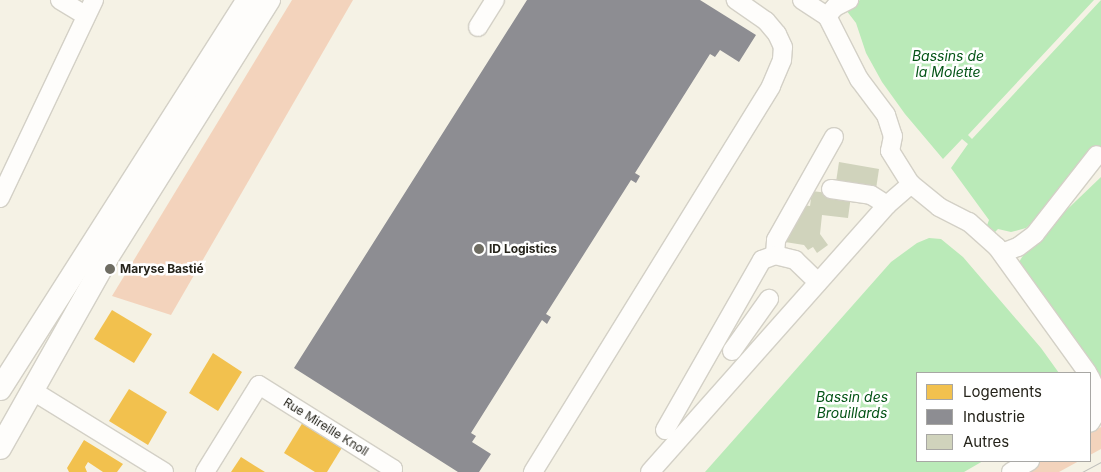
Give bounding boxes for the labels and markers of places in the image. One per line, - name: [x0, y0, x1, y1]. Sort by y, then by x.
- place label: ID Logistics: [489, 242, 557, 256]
- marker: ID Logistics: [473, 243, 485, 255]
- place label: Maryse Bastié: [120, 262, 204, 276]
- marker: Maryse Bastié: [104, 263, 116, 275]

